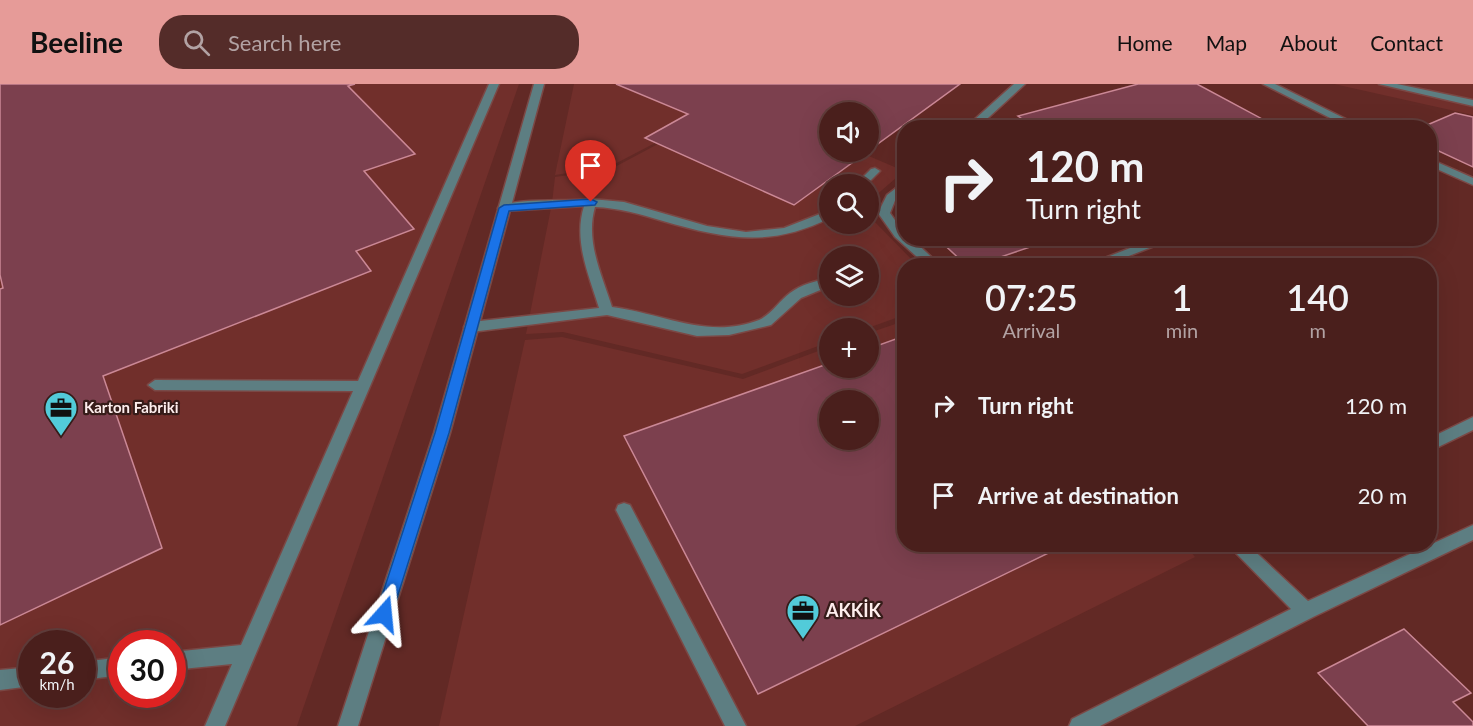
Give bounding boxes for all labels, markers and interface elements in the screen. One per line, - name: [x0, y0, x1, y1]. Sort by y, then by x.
- search box: [159, 15, 579, 69]
- text: Beeline: [30, 25, 123, 59]
- icon: search: [180, 26, 213, 59]
- text: Search here: [228, 29, 341, 56]
- text: Home: [1117, 30, 1173, 55]
- text: Map: [1206, 30, 1247, 55]
- text: About: [1280, 30, 1337, 55]
- text: Contact: [1370, 30, 1443, 55]
- map controls: [819, 102, 879, 450]
- button: sound: [819, 102, 879, 162]
- pin: [565, 140, 616, 202]
- text: 120 m: [1026, 141, 1144, 191]
- icon: right: [927, 144, 1005, 222]
- icon: arrive: [574, 149, 607, 182]
- button: search: [819, 174, 879, 234]
- text: Turn right: [1026, 192, 1141, 225]
- button: layers: [819, 246, 879, 306]
- text: 07:25: [985, 275, 1078, 319]
- text: 1: [1172, 275, 1192, 319]
- text: 140: [1286, 275, 1349, 319]
- button: +: [819, 318, 879, 378]
- text: Arrival: [1003, 318, 1060, 342]
- text: min: [1166, 318, 1198, 342]
- text: m: [1309, 318, 1326, 342]
- icon: right: [927, 389, 960, 422]
- office icon: Karton Fabriki: [43, 390, 79, 437]
- button: −: [819, 390, 879, 450]
- text: Turn right: [978, 392, 1073, 419]
- text: 120 m: [1345, 392, 1407, 419]
- place label: Karton Fabriki: [84, 398, 179, 416]
- icon: arrive: [927, 479, 960, 512]
- text: Arrive at destination: [978, 482, 1179, 509]
- text: 20 m: [1358, 482, 1407, 509]
- position arrow: [352, 582, 416, 646]
- office icon: AKKİK: [785, 593, 821, 640]
- place label: AKKİK: [825, 599, 882, 621]
- speed limit sign: 30: [108, 630, 186, 708]
- text: 26: [40, 644, 74, 680]
- text: km/h: [39, 675, 75, 693]

